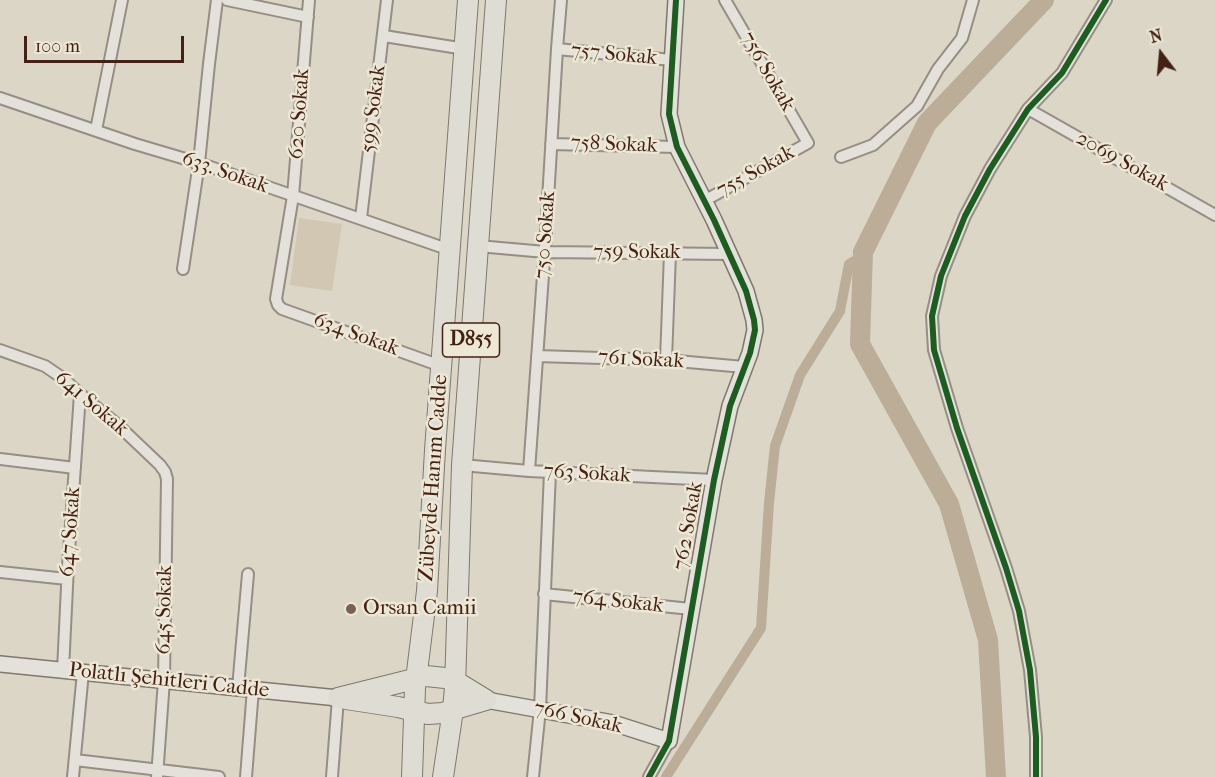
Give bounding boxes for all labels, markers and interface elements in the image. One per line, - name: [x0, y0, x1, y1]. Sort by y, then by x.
- scale bar: [27, 24, 188, 62]
- north arrow: [1131, 24, 1191, 84]
- text: N: [1147, 25, 1164, 47]
- street label: 756 Sokak: [734, 28, 800, 116]
- text: 100 m: [35, 36, 80, 57]
- street label: 757 Sokak: [570, 39, 658, 71]
- street label: 599 Sokak: [356, 64, 392, 154]
- street label: 620 Sokak: [284, 68, 316, 160]
- street label: 2069 Sokak: [1071, 126, 1173, 198]
- street label: 758 Sokak: [570, 131, 658, 159]
- street label: 755 Sokak: [713, 140, 799, 204]
- street label: 633. Sokak: [178, 146, 272, 200]
- street label: 750 Sokak: [530, 190, 562, 280]
- street label: 759 Sokak: [593, 240, 681, 266]
- street label: 634 Sokak: [310, 308, 402, 362]
- road number: D855: [442, 323, 500, 357]
- street label: 761 Sokak: [597, 345, 685, 375]
- street label: 641 Sokak: [49, 366, 133, 442]
- street label: Zübeyde Hanım Cadde: [414, 374, 454, 582]
- street label: 763 Sokak: [543, 459, 631, 489]
- street label: 762 Sokak: [669, 480, 709, 572]
- street label: 647 Sokak: [55, 486, 87, 578]
- street label: 645 Sokak: [152, 565, 178, 655]
- street label: 764 Sokak: [571, 585, 665, 619]
- place label: Orsan Camii: [363, 596, 476, 622]
- marker: Orsan Camii: [344, 602, 358, 616]
- street label: Polatlı Şehitleri Cadde: [67, 658, 271, 704]
- street label: 766 Sokak: [531, 696, 625, 740]

